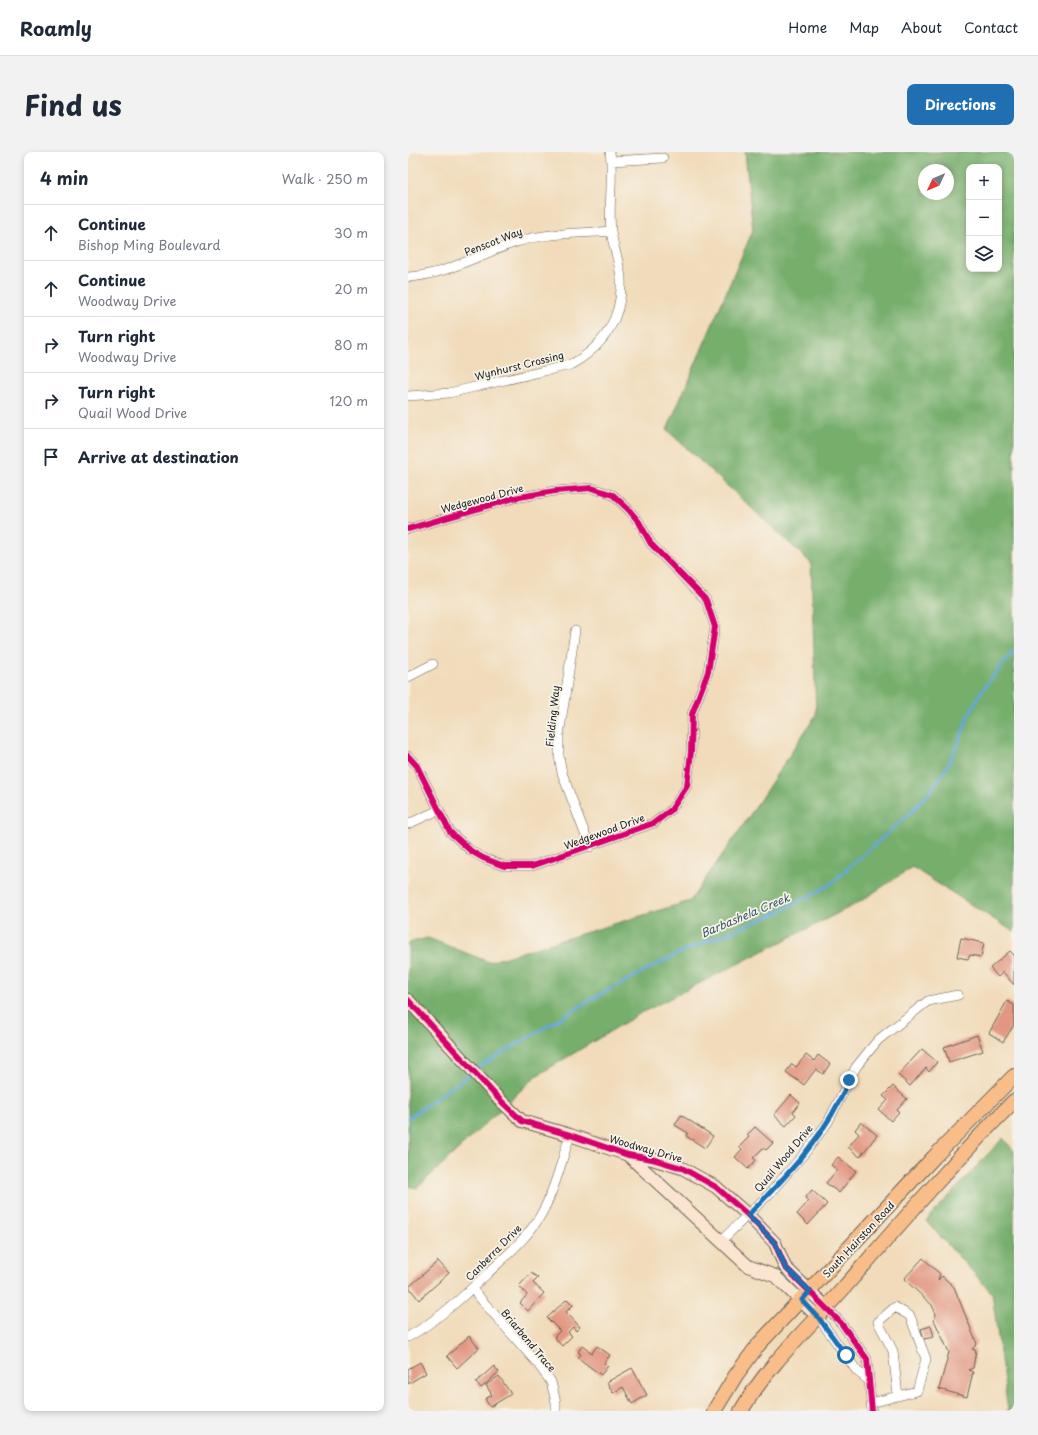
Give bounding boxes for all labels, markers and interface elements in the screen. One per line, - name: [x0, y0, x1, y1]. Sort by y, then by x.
- text: Roamly: [20, 14, 92, 42]
- text: Home: [788, 17, 827, 38]
- text: Map: [849, 17, 879, 38]
- text: About: [901, 17, 942, 38]
- text: Contact: [964, 17, 1018, 38]
- text: Find us: [24, 83, 122, 126]
- button: Directions: [907, 84, 1014, 125]
- north arrow: [918, 164, 954, 200]
- map controls: [966, 164, 1002, 272]
- button: +: [966, 164, 1002, 200]
- text: 4 min: [40, 165, 88, 191]
- text: Walk · 250 m: [282, 169, 368, 188]
- button: −: [966, 200, 1002, 236]
- text: Continue: [78, 212, 146, 235]
- icon: ahead: [40, 222, 62, 244]
- text: 30 m: [334, 223, 368, 242]
- street label: Penscot Way: [462, 223, 524, 259]
- text: Bishop Ming Boulevard: [78, 235, 220, 254]
- button: layers: [966, 236, 1002, 272]
- text: Continue: [78, 268, 146, 291]
- icon: ahead: [40, 278, 62, 300]
- text: 20 m: [334, 279, 368, 298]
- text: Woodway Drive: [78, 291, 176, 310]
- text: Turn right: [78, 324, 155, 347]
- icon: right: [40, 334, 62, 356]
- text: 80 m: [334, 335, 368, 354]
- text: Woodway Drive: [78, 347, 176, 366]
- street label: Wynhurst Crossing: [473, 347, 565, 383]
- text: Turn right: [78, 380, 155, 403]
- icon: right: [40, 390, 62, 412]
- text: 120 m: [329, 391, 368, 410]
- text: Quail Wood Drive: [78, 403, 187, 422]
- text: Arrive at destination: [78, 445, 239, 468]
- icon: arrive: [40, 446, 62, 468]
- street label: Wedgewood Drive: [439, 480, 525, 516]
- street label: Fielding Way: [541, 684, 563, 747]
- street label: Wedgewood Drive: [562, 809, 646, 853]
- water label: Barbashela Creek: [698, 888, 793, 941]
- route end: [840, 1071, 858, 1089]
- street label: Quail Wood Drive: [750, 1121, 816, 1195]
- street label: Woodway Drive: [607, 1130, 684, 1167]
- street label: South Hairston Road: [819, 1197, 897, 1280]
- street label: Canberra Drive: [461, 1220, 525, 1284]
- street label: Briarbend Trace: [498, 1305, 560, 1375]
- route start: [837, 1346, 855, 1364]

